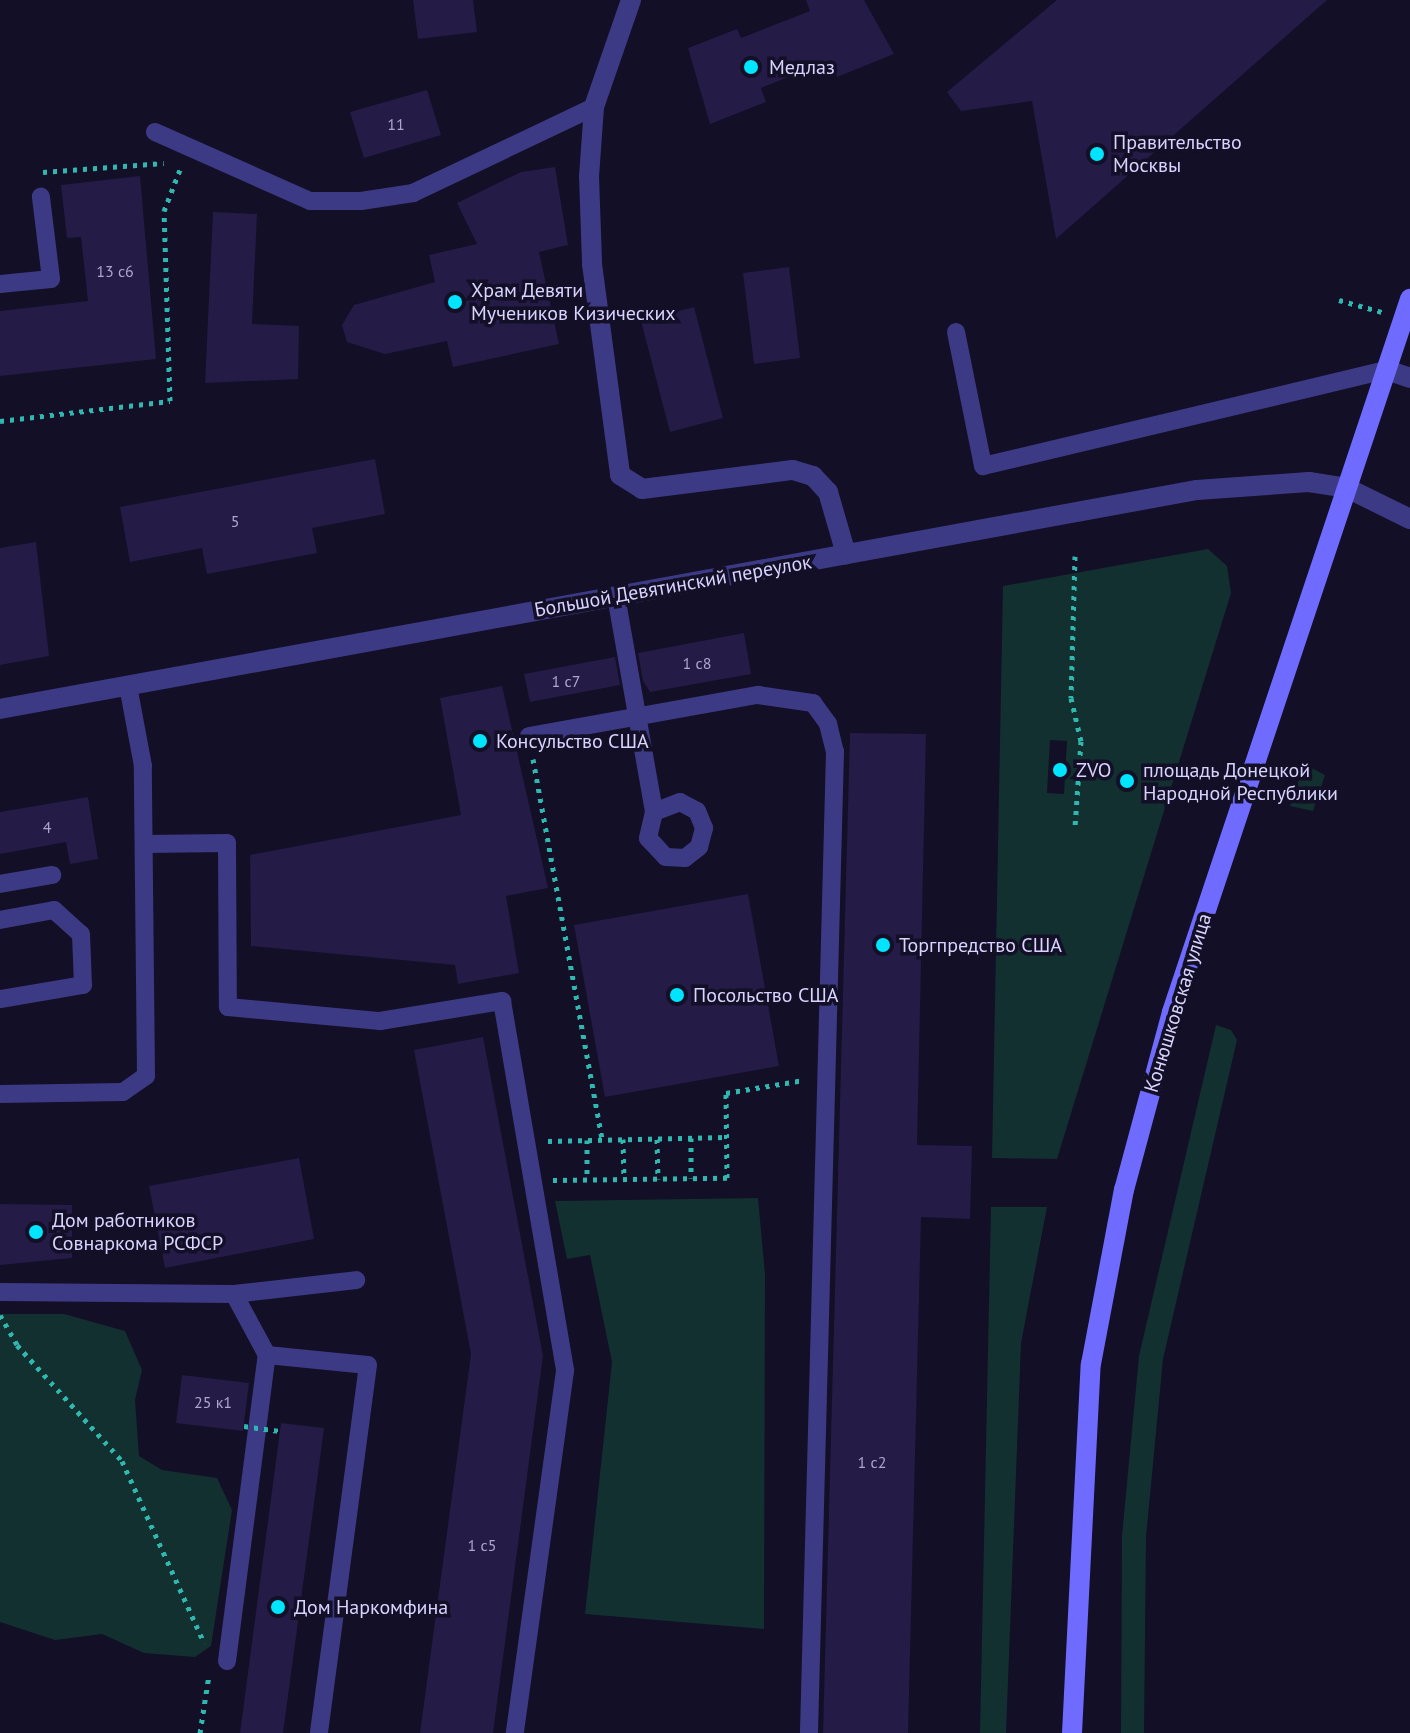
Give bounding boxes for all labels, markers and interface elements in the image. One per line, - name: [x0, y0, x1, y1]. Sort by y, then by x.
- place label: Медлаз: [769, 55, 835, 79]
- marker: Медлаз: [740, 56, 762, 78]
- house number: 11: [387, 114, 405, 134]
- place label: Правительство Москвы: [1113, 130, 1242, 177]
- marker: Правительство Москвы: [1088, 145, 1106, 163]
- house number: 13 с6: [96, 261, 134, 281]
- place label: Храм Девяти Мучеников Кизических: [471, 278, 676, 325]
- marker: Храм Девяти Мучеников Кизических: [446, 293, 464, 311]
- house number: 5: [231, 511, 239, 531]
- street label: Большой Девятинский переулок: [532, 550, 814, 622]
- house number: 1 с8: [683, 653, 711, 673]
- house number: 1 с7: [552, 671, 580, 691]
- place label: Консульство США: [496, 729, 649, 753]
- marker: Консульство США: [471, 732, 489, 750]
- place label: ZVO: [1076, 758, 1111, 782]
- place label: площадь Донецкой Народной Республики: [1143, 758, 1338, 805]
- marker: ZVO: [1051, 761, 1069, 779]
- marker: площадь Донецкой Народной Республики: [1118, 772, 1136, 790]
- house number: 4: [43, 817, 51, 837]
- street label: Конюшковская улица: [1139, 911, 1217, 1095]
- place label: Торгпредство США: [899, 933, 1062, 957]
- marker: Торгпредство США: [874, 936, 892, 954]
- place label: Посольство США: [693, 983, 839, 1007]
- marker: Посольство США: [668, 986, 686, 1004]
- place label: Дом работников Совнаркома РСФСР: [52, 1208, 223, 1255]
- marker: Дом работников Совнаркома РСФСР: [27, 1223, 45, 1241]
- house number: 25 к1: [194, 1392, 232, 1412]
- house number: 1 с2: [858, 1452, 886, 1472]
- house number: 1 с5: [468, 1535, 496, 1555]
- place label: Дом Наркомфина: [294, 1595, 448, 1619]
- marker: Дом Наркомфина: [269, 1598, 287, 1616]

